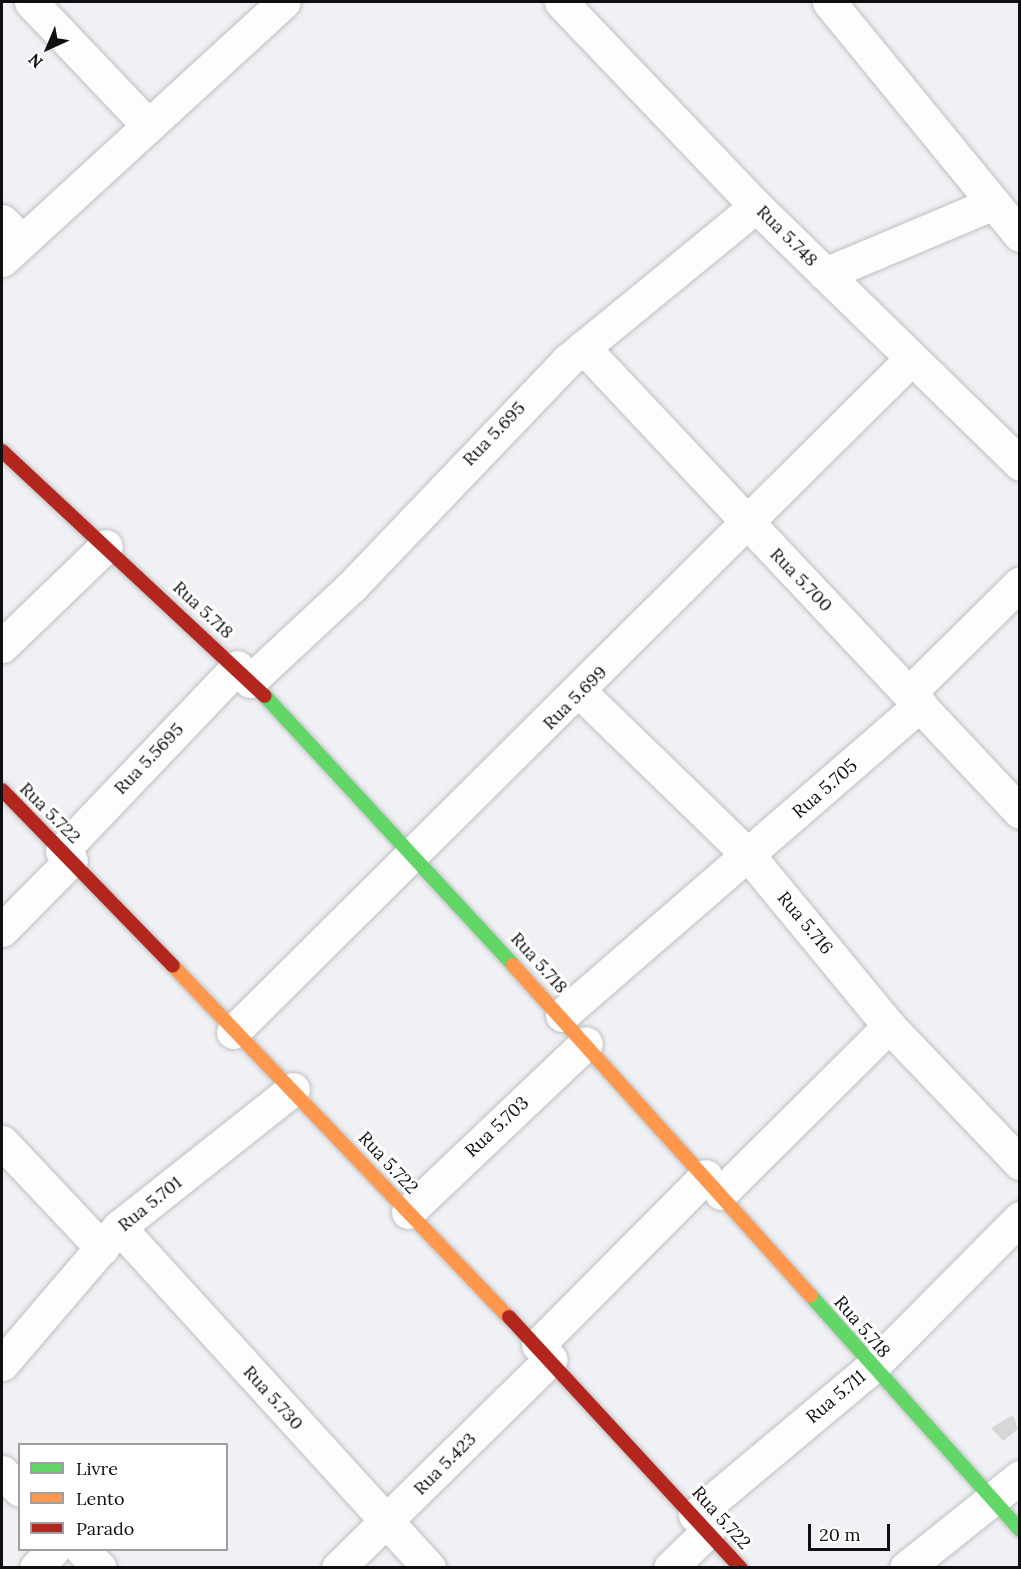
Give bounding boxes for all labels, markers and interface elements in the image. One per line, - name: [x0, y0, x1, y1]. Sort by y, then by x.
- north arrow: [18, 18, 78, 78]
- text: N: [24, 49, 47, 72]
- street label: Rua 5.748: [752, 201, 822, 271]
- street label: Rua 5.695: [458, 397, 530, 471]
- street label: Rua 5.700: [765, 544, 837, 616]
- street label: Rua 5.718: [168, 577, 238, 643]
- street label: Rua 5.699: [539, 662, 611, 734]
- street label: Rua 5.5695: [110, 719, 188, 799]
- street label: Rua 5.705: [788, 755, 862, 823]
- street label: Rua 5.722: [15, 778, 85, 848]
- street label: Rua 5.716: [773, 887, 837, 959]
- street label: Rua 5.718: [506, 928, 572, 998]
- street label: Rua 5.703: [461, 1092, 533, 1162]
- street label: Rua 5.722: [354, 1127, 422, 1199]
- street label: Rua 5.701: [114, 1172, 186, 1236]
- street label: Rua 5.718: [829, 1292, 895, 1362]
- street label: Rua 5.730: [238, 1361, 308, 1435]
- street label: Rua 5.711: [802, 1366, 870, 1428]
- street label: Rua 5.423: [409, 1428, 481, 1500]
- legend: [18, 1443, 228, 1551]
- text: Livre: [76, 1457, 118, 1480]
- street label: Rua 5.722: [687, 1482, 755, 1554]
- text: Lento: [76, 1487, 124, 1510]
- scale bar: [811, 1512, 894, 1550]
- text: Parado: [76, 1517, 134, 1540]
- text: 20 m: [819, 1523, 861, 1546]

